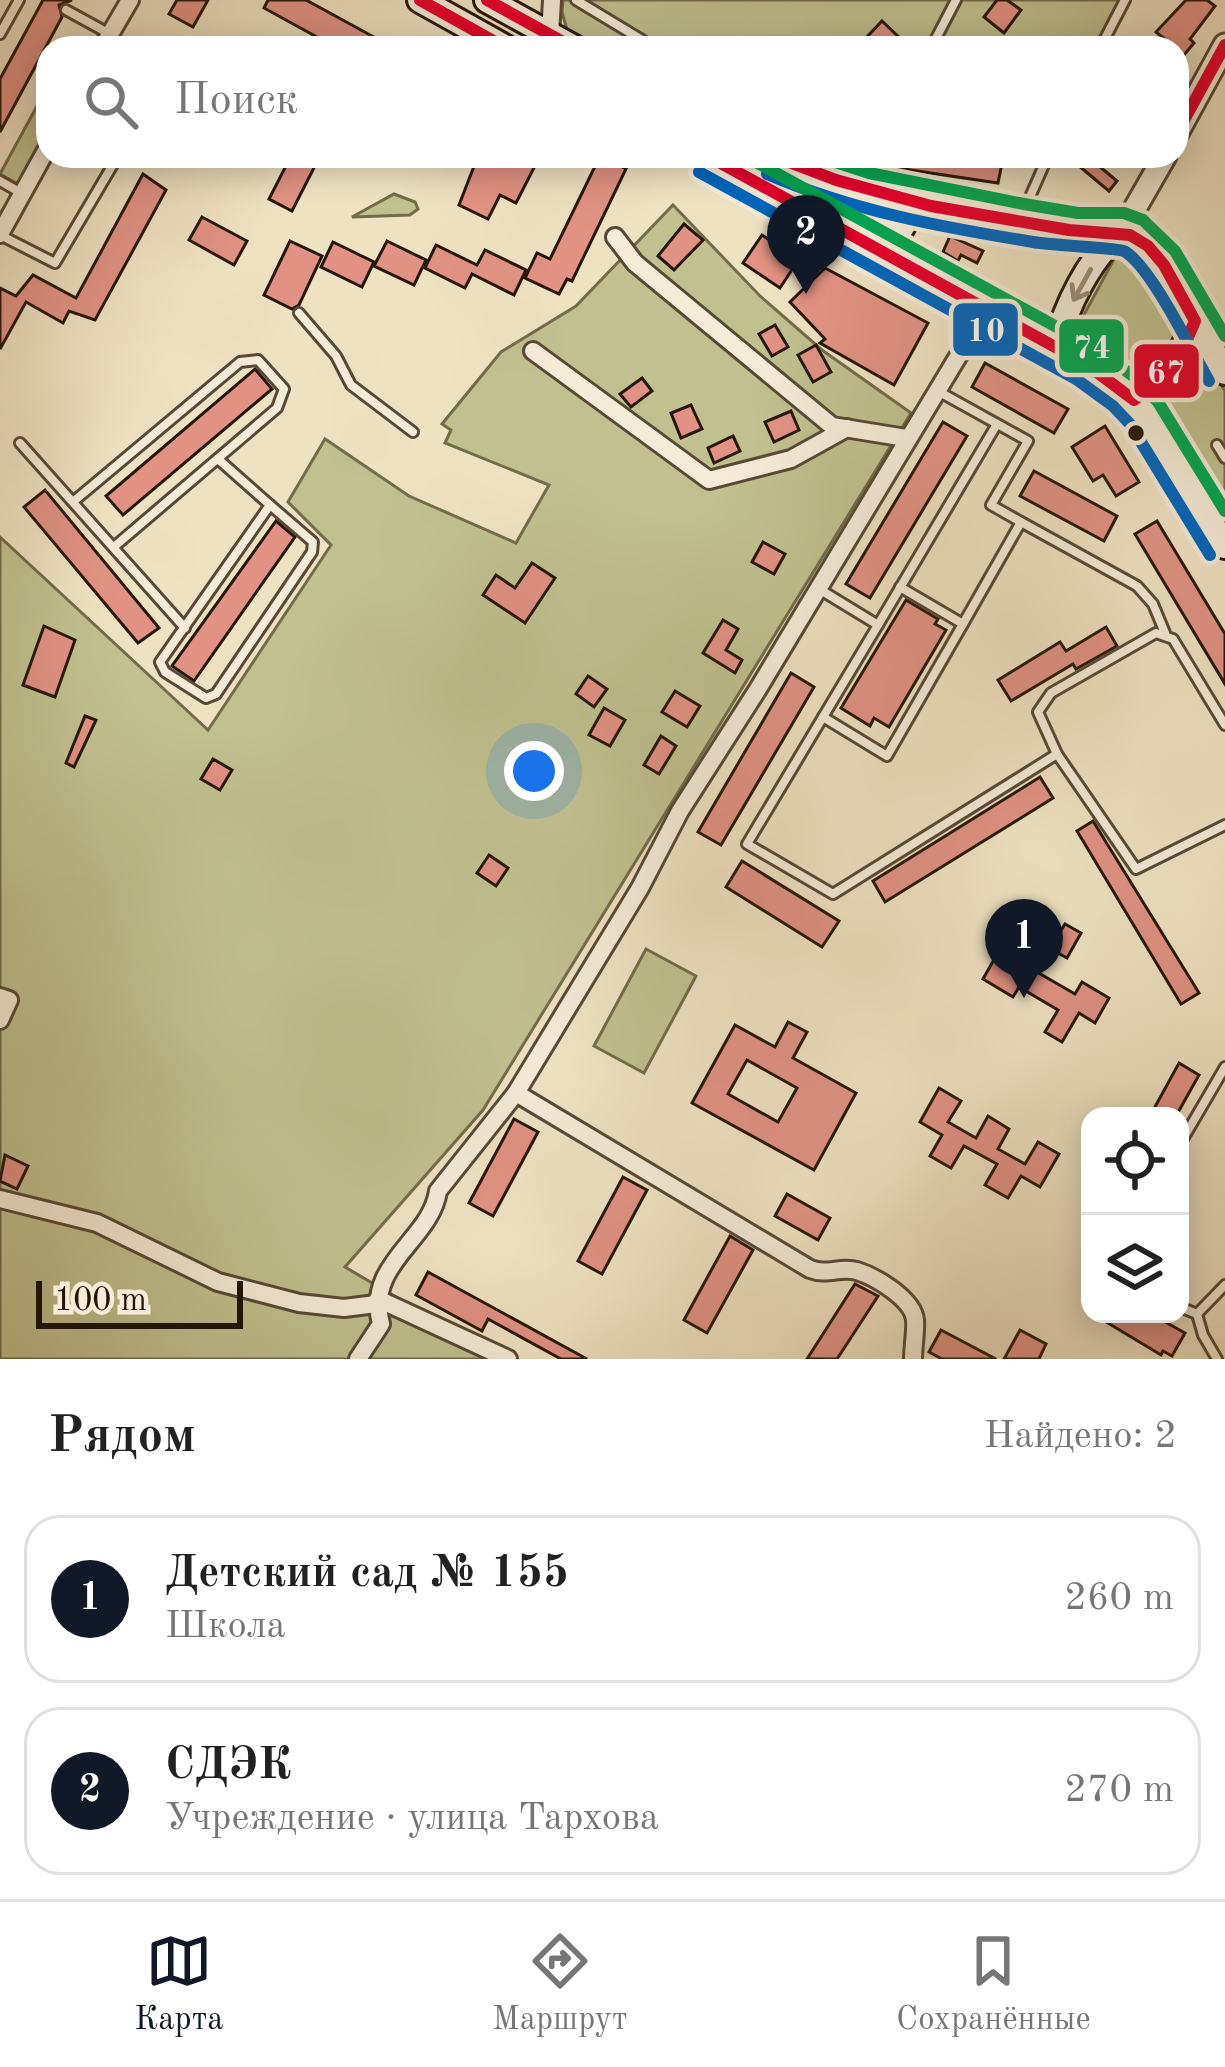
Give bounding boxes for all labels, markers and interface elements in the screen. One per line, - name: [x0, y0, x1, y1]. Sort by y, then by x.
- search box: [36, 36, 1189, 168]
- icon: search: [78, 69, 144, 135]
- text: Поиск: [174, 79, 298, 124]
- pin: 2: [767, 195, 845, 294]
- one-way arrow: [1070, 267, 1094, 302]
- line badge: 10: [951, 301, 1020, 358]
- text: 10: [967, 316, 1005, 349]
- line badge: 74: [1057, 317, 1126, 375]
- text: 74: [1073, 333, 1111, 366]
- line badge: 67: [1132, 342, 1201, 400]
- text: 67: [1147, 358, 1185, 391]
- unlabelled marker: [1125, 422, 1147, 444]
- your location: [504, 741, 564, 801]
- pin: 1: [985, 899, 1063, 998]
- map controls: [1081, 1107, 1189, 1323]
- button: locate: [1081, 1107, 1189, 1215]
- button: layers: [1081, 1215, 1189, 1323]
- scale bar: [36, 1275, 243, 1328]
- text: 100 m: [54, 1285, 147, 1318]
- text: Рядом: [48, 1412, 196, 1463]
- text: Найдено: 2: [984, 1417, 1177, 1456]
- text: Детский сад № 155: [165, 1552, 569, 1597]
- text: 1: [79, 1579, 101, 1618]
- text: 260 m: [1064, 1579, 1174, 1618]
- text: Школа: [165, 1607, 286, 1646]
- text: СДЭК: [165, 1744, 291, 1789]
- text: 2: [79, 1771, 101, 1810]
- text: 270 m: [1064, 1771, 1174, 1810]
- text: Учреждение · улица Тархова: [165, 1799, 659, 1838]
- tab: Карта: [134, 1928, 224, 2041]
- tab: Маршрут: [492, 1928, 628, 2041]
- tab: Сохранённые: [896, 1928, 1091, 2041]

